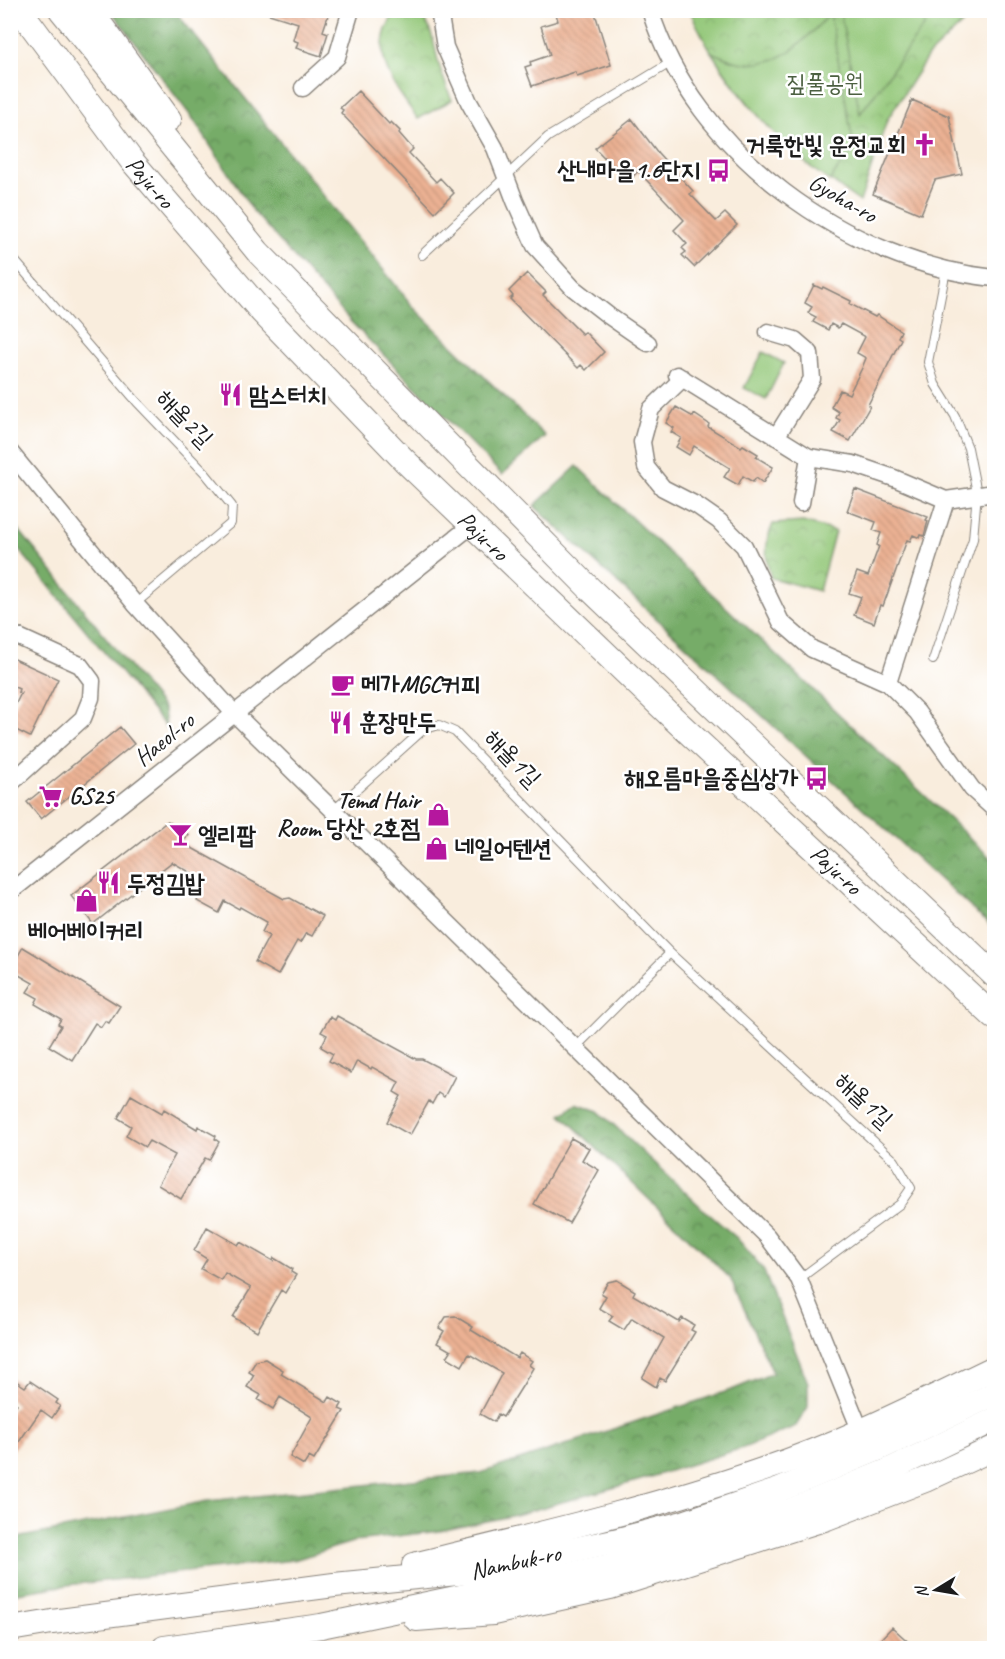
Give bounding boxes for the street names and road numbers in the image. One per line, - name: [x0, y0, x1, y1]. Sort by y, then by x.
- street label: Paju-ro: [120, 150, 182, 216]
- street label: Gyoha-ro: [804, 167, 884, 230]
- street label: 해올2길: [150, 383, 220, 453]
- street label: Paju-ro: [451, 504, 516, 568]
- street label: Haeol-ro: [128, 705, 202, 772]
- street label: 해올1길: [478, 723, 548, 793]
- street label: Paju-ro: [804, 839, 869, 902]
- street label: 해올1길: [829, 1066, 899, 1134]
- street label: Nambuk-ro: [467, 1537, 565, 1586]

